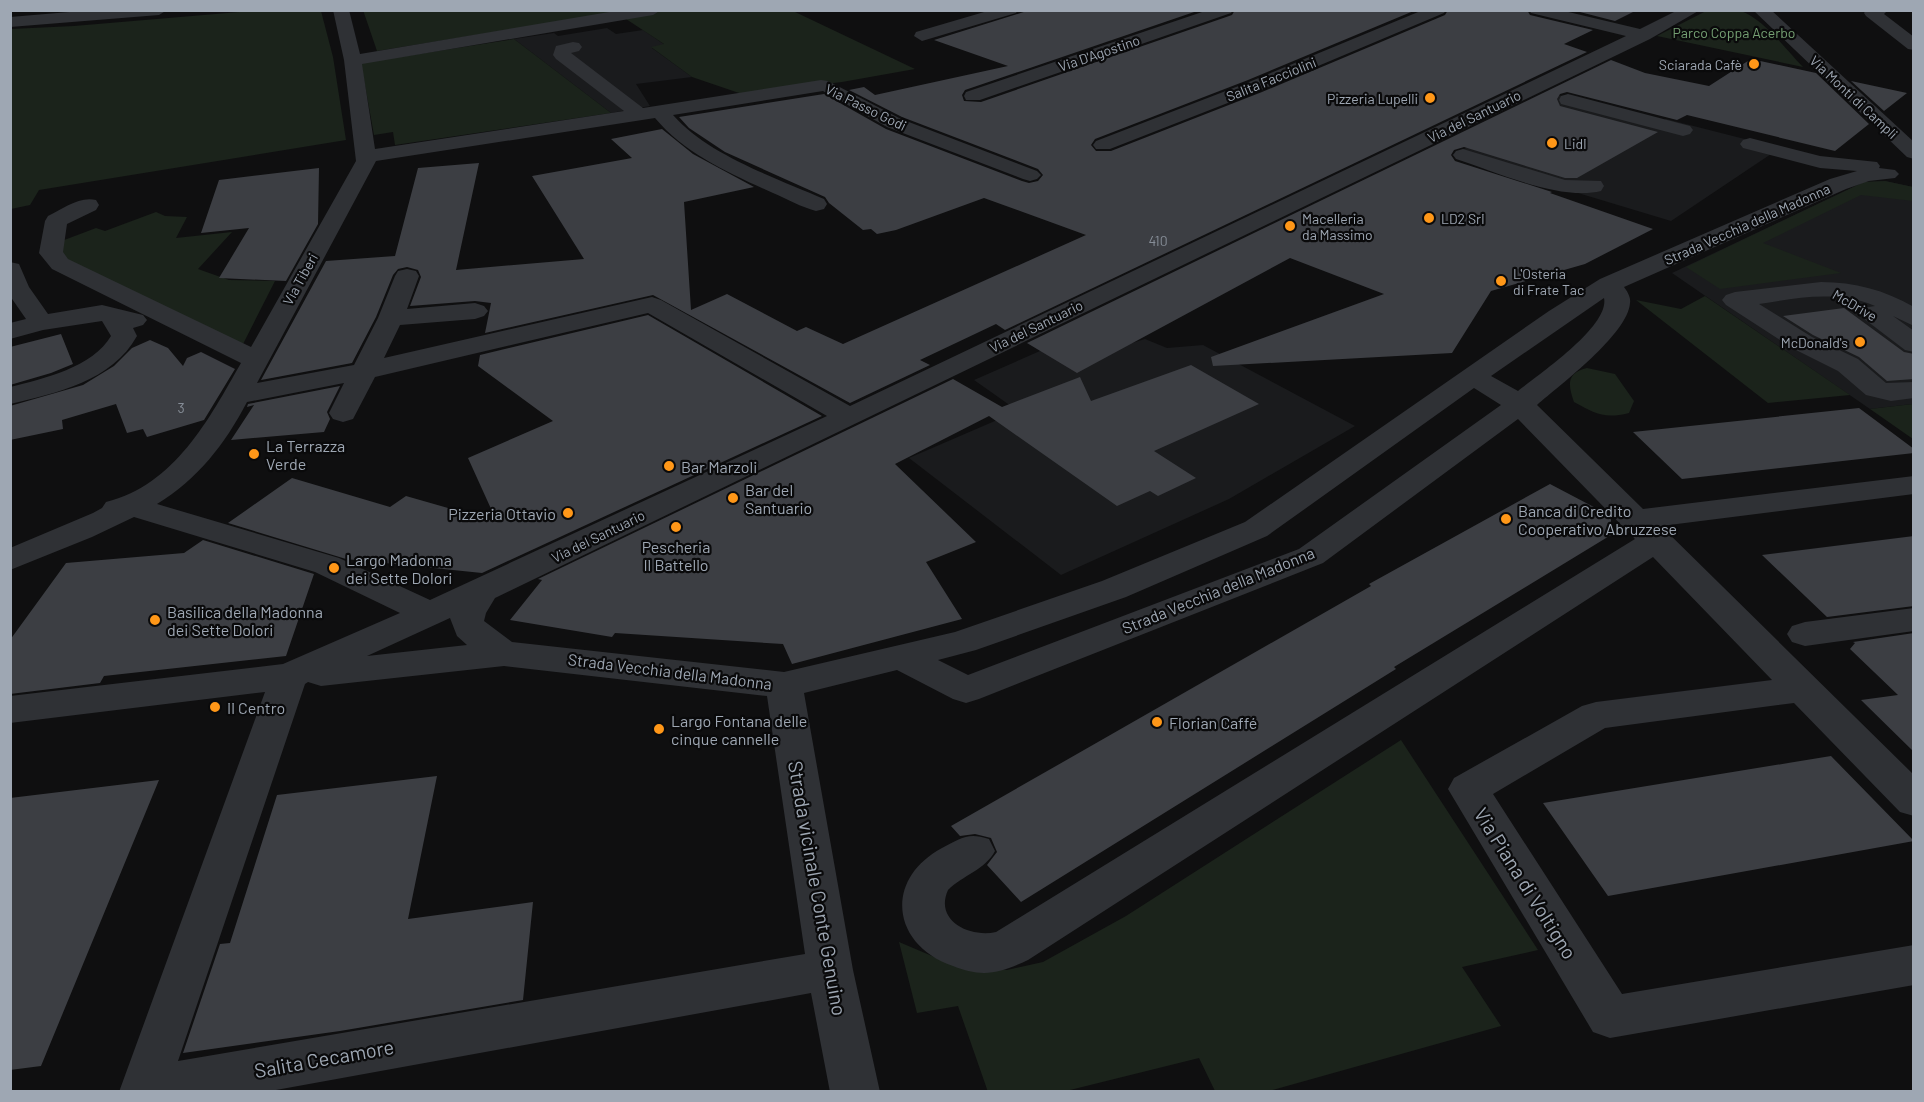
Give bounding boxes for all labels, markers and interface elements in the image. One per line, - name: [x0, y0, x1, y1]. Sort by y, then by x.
- park label: Parco Coppa Acerbo: [1673, 24, 1795, 41]
- street label: Via D'Agostino: [1056, 31, 1142, 75]
- street label: Via Monti di Campli: [1806, 52, 1902, 142]
- street label: Salita Facciolini: [1224, 53, 1318, 105]
- place label: Sciarada Cafè: [1659, 56, 1742, 73]
- marker: Sciarada Cafè: [1747, 57, 1761, 71]
- street label: Via Passo Godi: [823, 80, 909, 134]
- street label: Via del Santuario: [1425, 86, 1523, 146]
- place label: Pizzeria Lupelli: [1327, 90, 1418, 107]
- marker: Pizzeria Lupelli: [1423, 91, 1437, 105]
- place label: Lidl: [1564, 135, 1586, 152]
- marker: Lidl: [1545, 136, 1559, 150]
- street label: Strada Vecchia della Madonna: [1661, 180, 1833, 268]
- place label: Macelleria da Massimo: [1302, 210, 1373, 243]
- place label: LD2 Srl: [1441, 210, 1484, 227]
- marker: LD2 Srl: [1422, 211, 1436, 225]
- marker: Macelleria da Massimo: [1283, 219, 1297, 233]
- house number: 410: [1148, 232, 1168, 249]
- street label: Via Tiberi: [279, 250, 321, 308]
- place label: L'Osteria di Frate Tac: [1513, 265, 1584, 298]
- marker: L'Osteria di Frate Tac: [1494, 274, 1508, 288]
- street label: McDrive: [1830, 286, 1880, 324]
- street label: Via del Santuario: [987, 296, 1085, 356]
- place label: McDonald's: [1781, 334, 1848, 351]
- marker: McDonald's: [1853, 335, 1867, 349]
- house number: 3: [177, 399, 185, 416]
- place label: La Terrazza Verde: [266, 436, 345, 473]
- marker: La Terrazza Verde: [247, 447, 261, 461]
- place label: Bar Marzoli: [681, 457, 757, 476]
- marker: Bar Marzoli: [662, 459, 676, 473]
- place label: Bar del Santuario: [745, 480, 812, 517]
- marker: Bar del Santuario: [726, 491, 740, 505]
- place label: Banca di Credito Cooperativo Abruzzese: [1518, 501, 1677, 538]
- place label: Pizzeria Ottavio: [448, 504, 556, 523]
- street label: Via del Santuario: [549, 506, 647, 566]
- marker: Pizzeria Ottavio: [561, 506, 575, 520]
- marker: Banca di Credito Cooperativo Abruzzese: [1499, 512, 1513, 526]
- marker: Pescheria Il Battello: [669, 520, 683, 534]
- place label: Pescheria Il Battello: [642, 537, 710, 574]
- street label: Strada Vecchia della Madonna: [1119, 543, 1317, 637]
- place label: Largo Madonna dei Sette Dolori: [346, 550, 452, 587]
- marker: Largo Madonna dei Sette Dolori: [327, 561, 341, 575]
- place label: Basilica della Madonna dei Sette Dolori: [167, 602, 323, 639]
- marker: Basilica della Madonna dei Sette Dolori: [148, 613, 162, 627]
- street label: Strada Vecchia della Madonna: [567, 649, 773, 693]
- place label: Il Centro: [227, 698, 285, 717]
- marker: Il Centro: [208, 700, 222, 714]
- place label: Largo Fontana delle cinque cannelle: [671, 711, 807, 748]
- place label: Florian Caffé: [1169, 713, 1257, 732]
- marker: Florian Caffé: [1150, 715, 1164, 729]
- marker: Largo Fontana delle cinque cannelle: [652, 722, 666, 736]
- street label: Strada vicinale Conte Genuino: [784, 759, 852, 1017]
- street label: Via Piana di Voltigno: [1470, 803, 1582, 963]
- street label: Salita Cecamore: [252, 1034, 396, 1082]

